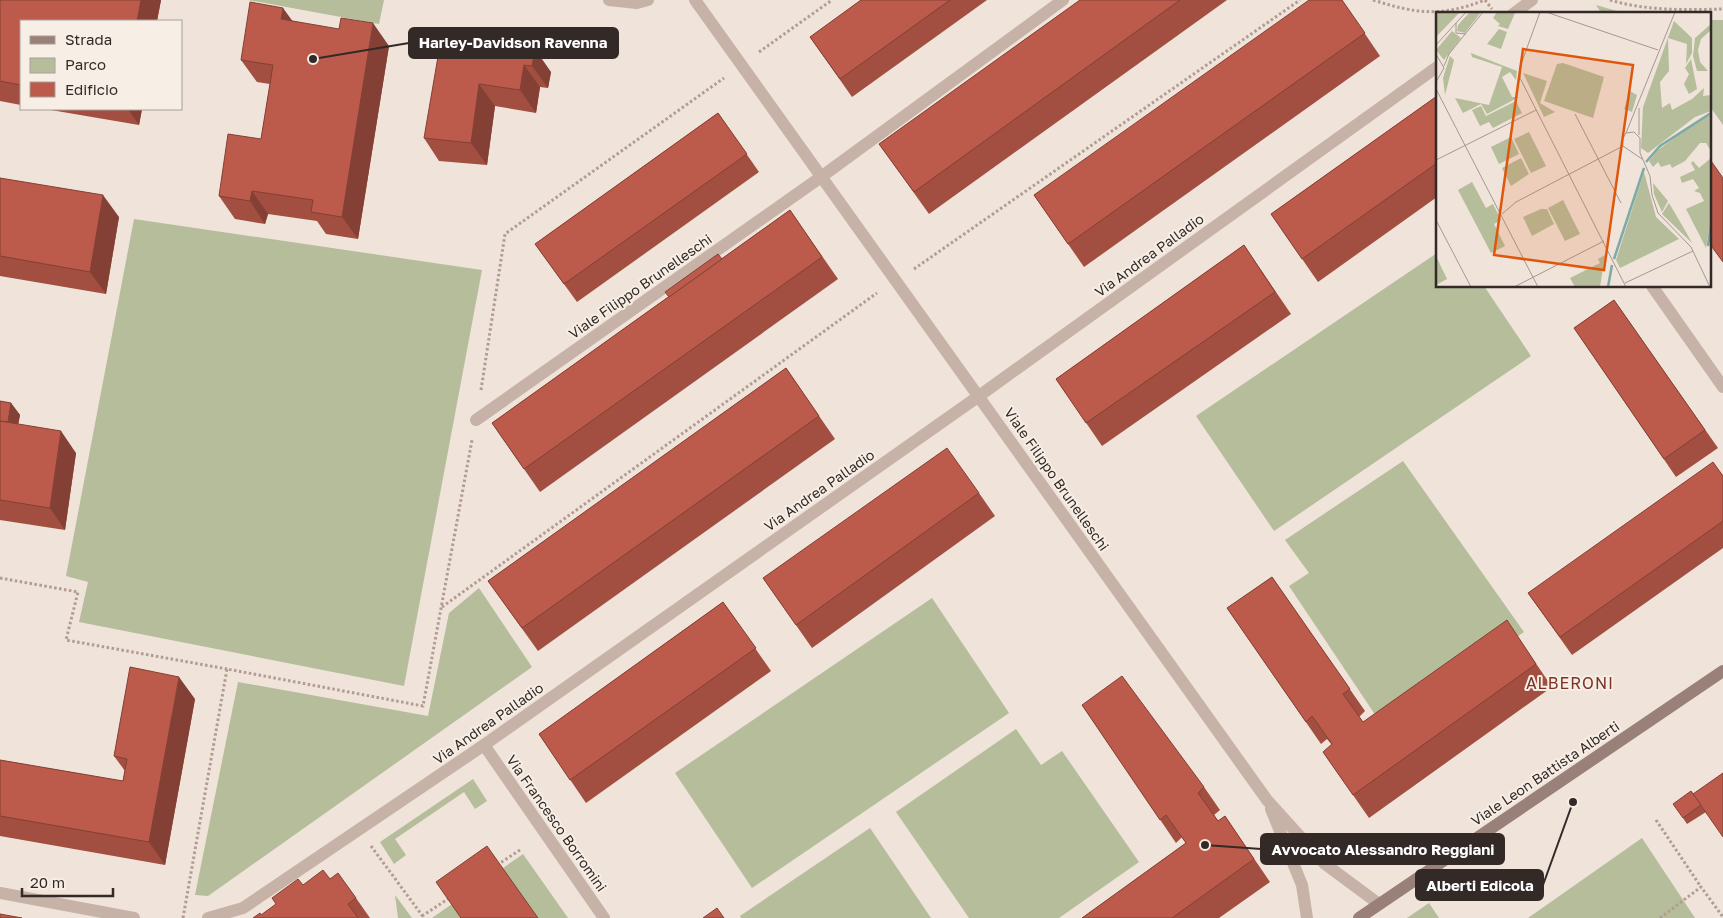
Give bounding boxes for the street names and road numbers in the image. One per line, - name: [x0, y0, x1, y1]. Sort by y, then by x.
- street label: Via Andrea Palladio: [1091, 210, 1207, 300]
- street label: Viale Filippo Brunelleschi: [565, 230, 715, 342]
- street label: Viale Filippo Brunelleschi: [1001, 404, 1113, 554]
- street label: Via Andrea Palladio: [761, 446, 877, 534]
- street label: Via Andrea Palladio: [430, 679, 546, 767]
- street label: Viale Leon Battista Alberti: [1468, 717, 1622, 829]
- street label: Via Francesco Borromini: [503, 751, 611, 895]

